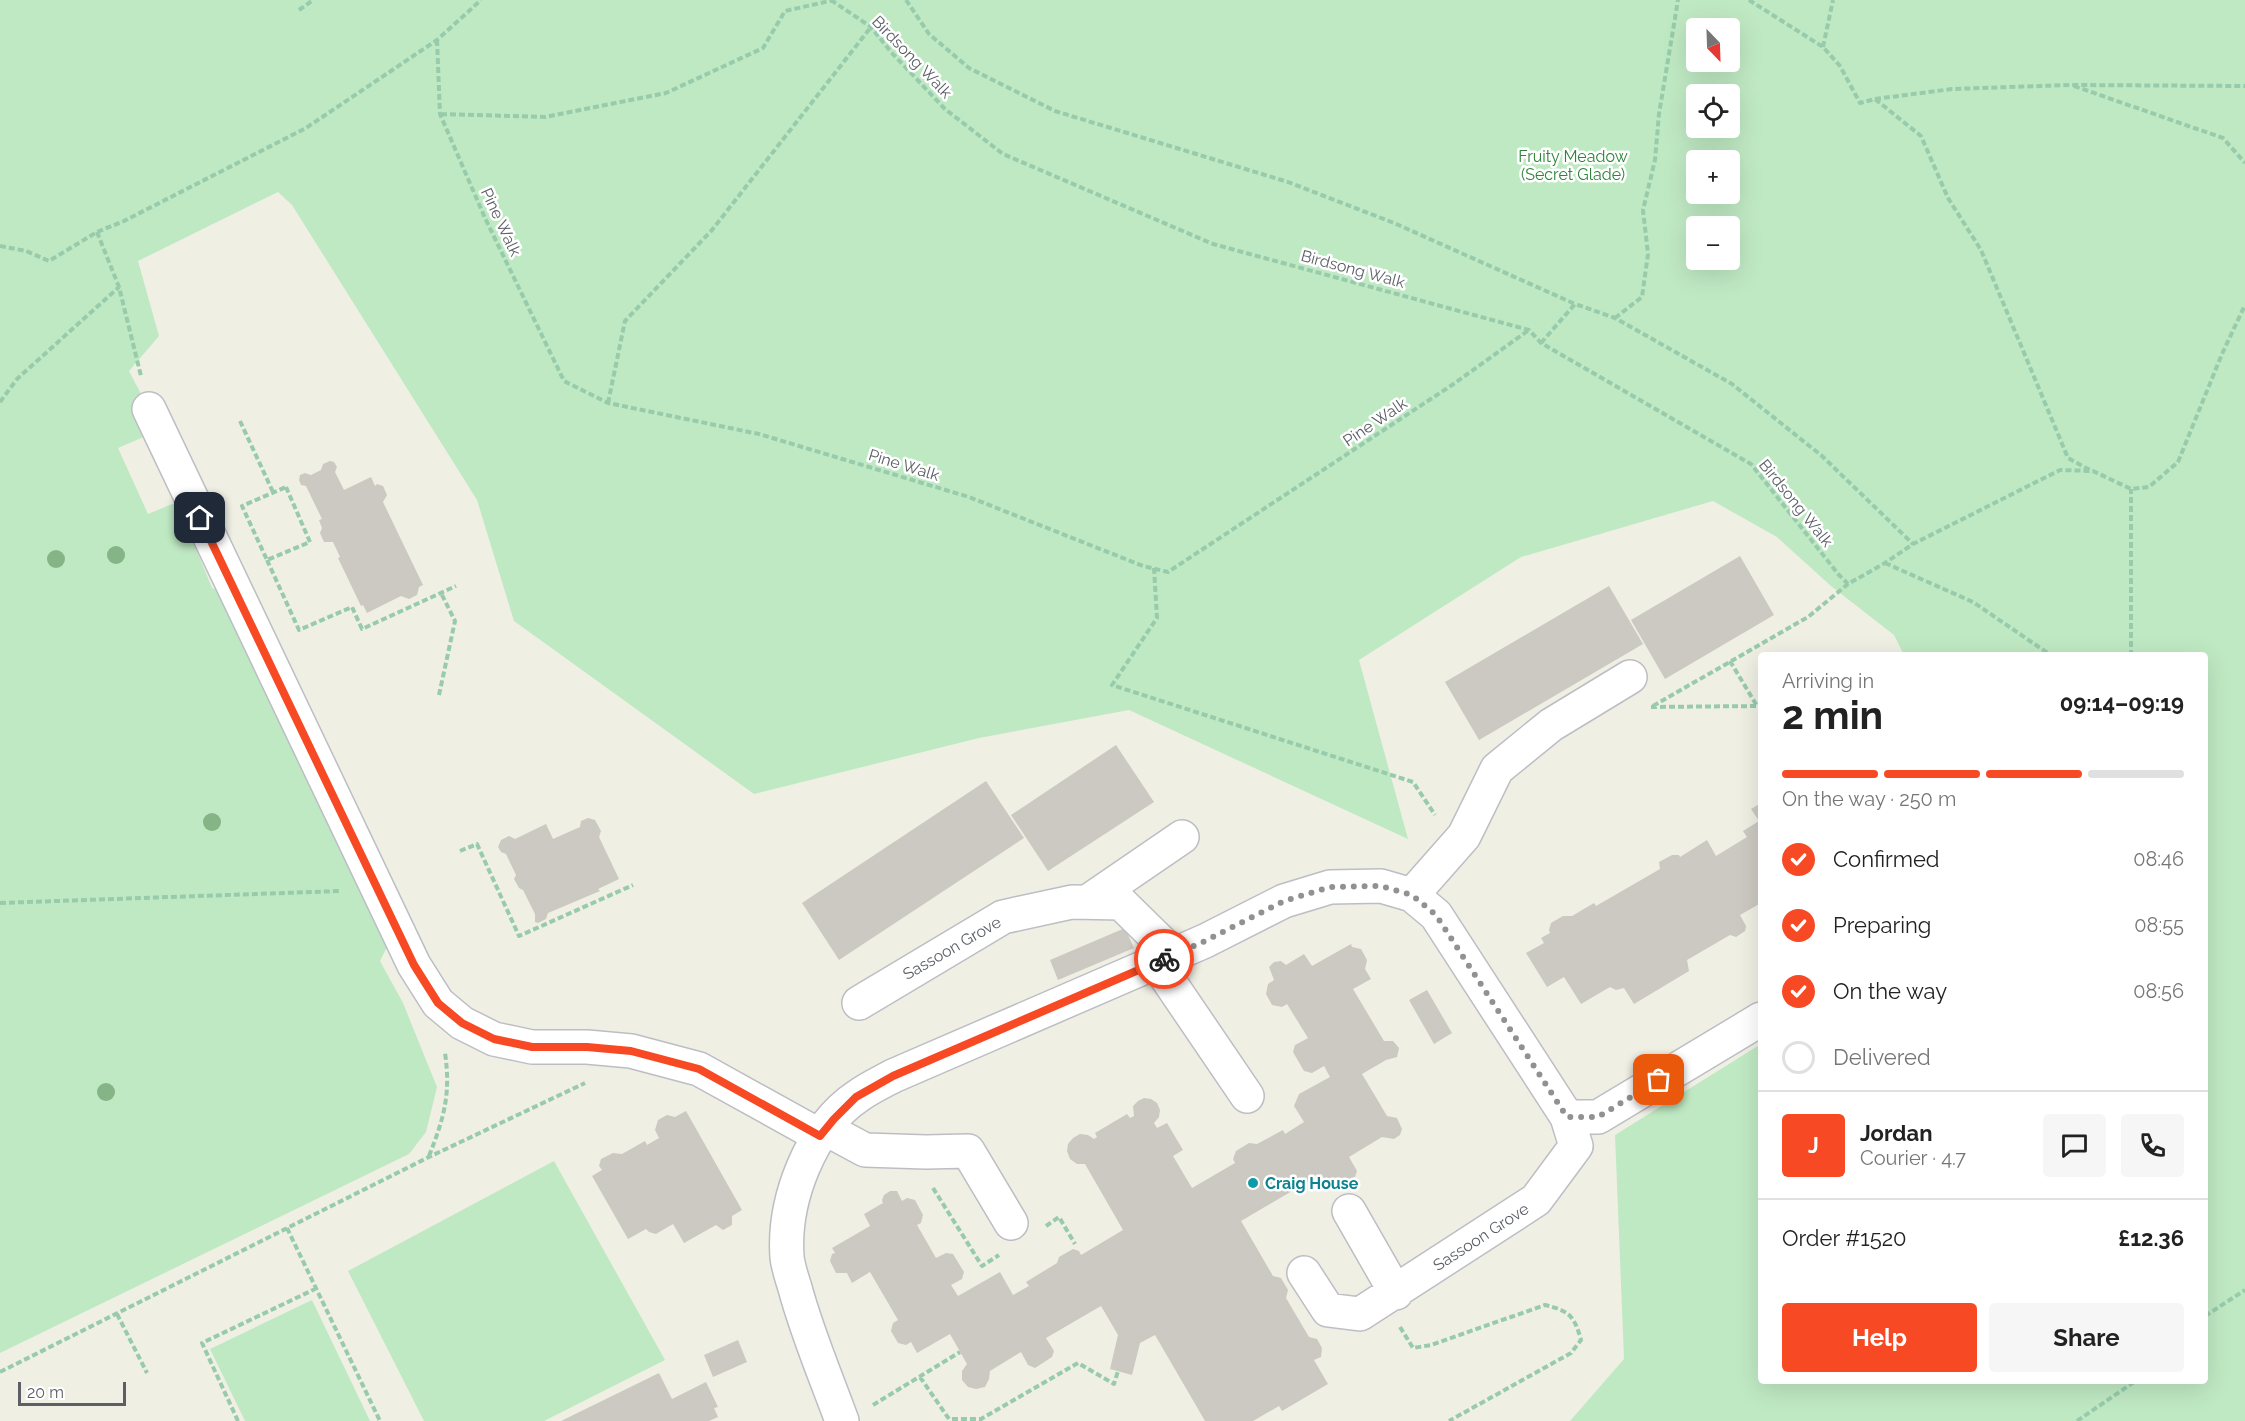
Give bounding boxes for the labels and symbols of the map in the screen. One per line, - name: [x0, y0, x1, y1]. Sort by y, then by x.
- street label: Birdsong Walk: [868, 12, 956, 102]
- north arrow: [1686, 18, 1740, 72]
- park label: Fruity Meadow (Secret Glade): [1518, 147, 1628, 184]
- street label: Pine Walk: [477, 185, 525, 260]
- street label: Birdsong Walk: [1299, 246, 1408, 292]
- street label: Pine Walk: [1339, 393, 1411, 450]
- street label: Pine Walk: [866, 445, 942, 485]
- street label: Birdsong Walk: [1755, 455, 1837, 551]
- pin: [174, 492, 225, 543]
- street label: Sassoon Grove: [900, 912, 1004, 984]
- courier: [1134, 929, 1194, 989]
- pin: [1633, 1054, 1684, 1105]
- place label: Craig House: [1265, 1174, 1359, 1193]
- marker: Craig House: [1246, 1176, 1260, 1190]
- street label: Sassoon Grove: [1430, 1199, 1532, 1275]
- scale bar: [18, 1379, 126, 1406]

